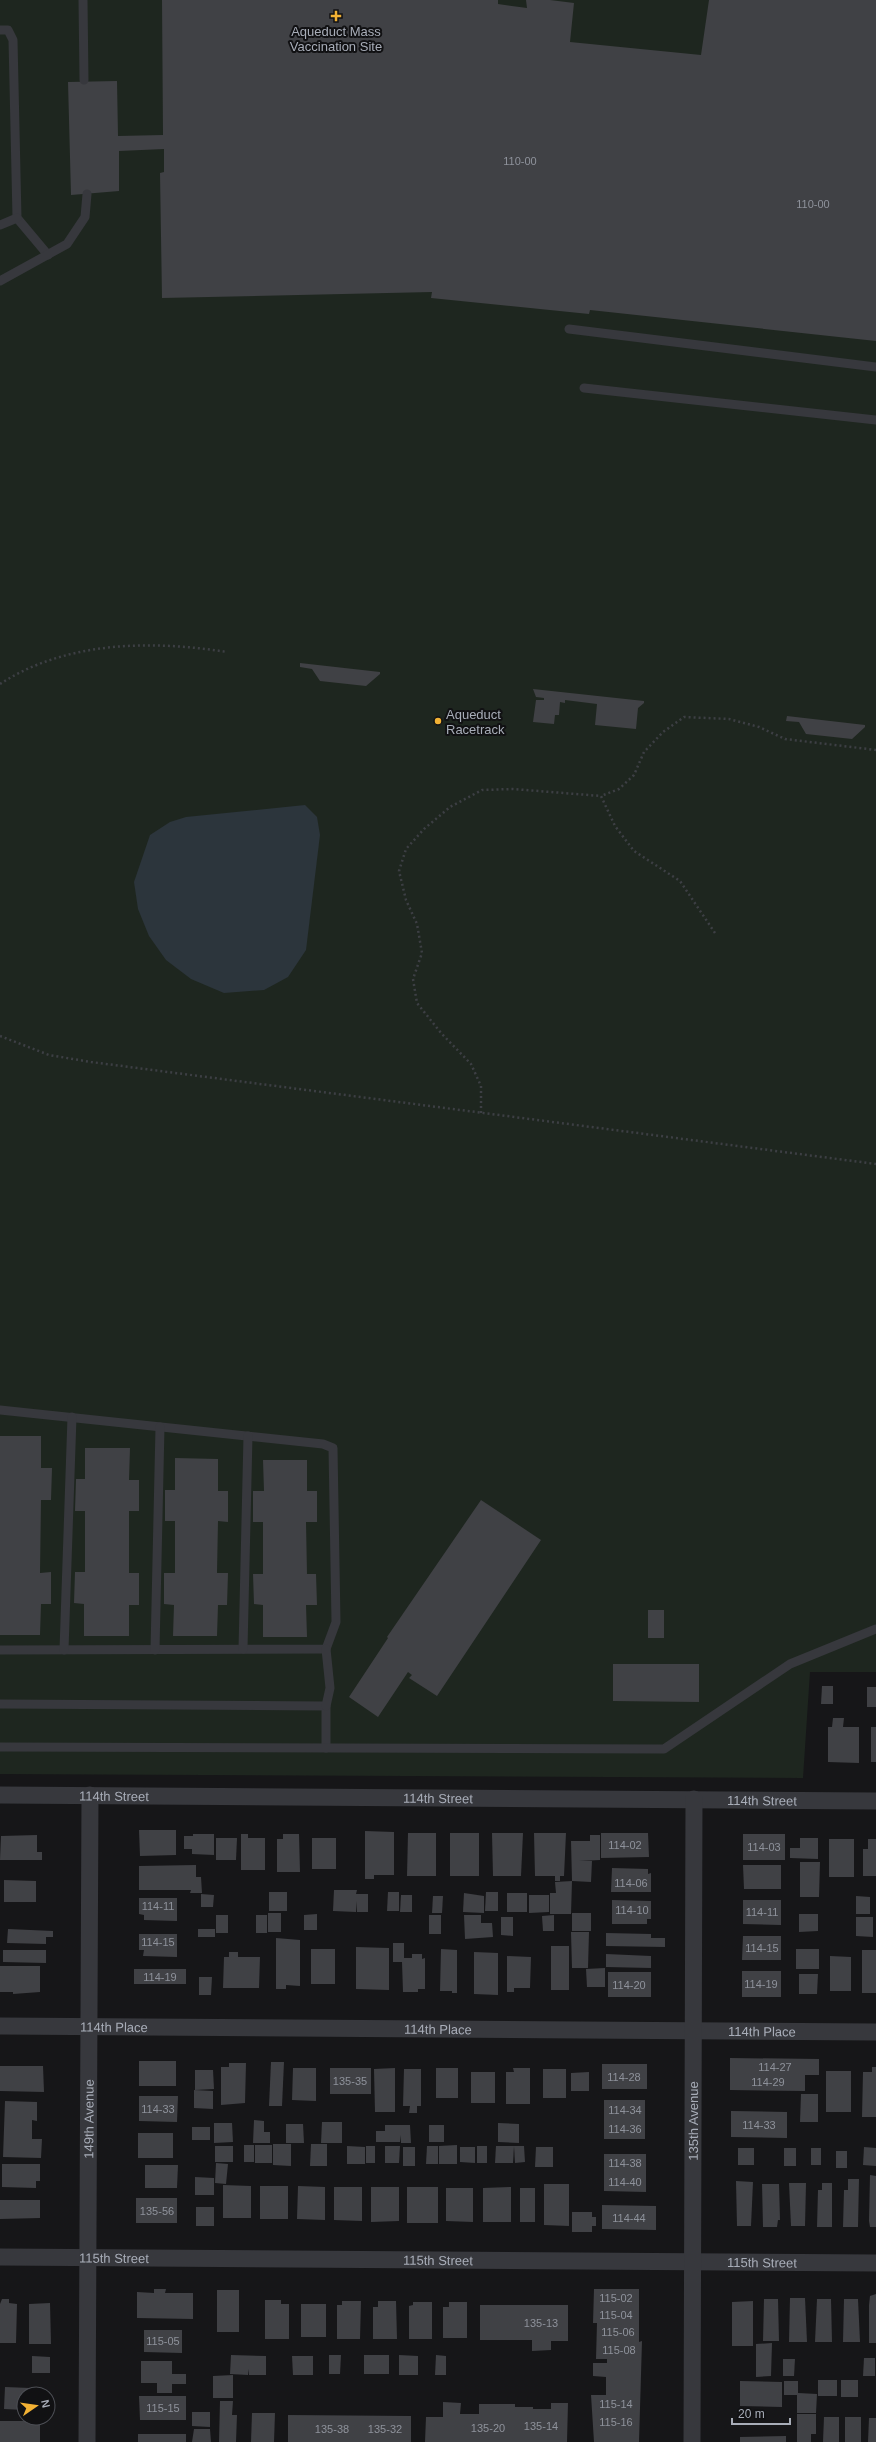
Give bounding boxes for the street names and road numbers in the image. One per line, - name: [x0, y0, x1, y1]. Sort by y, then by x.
- street label: 114th Street: [79, 1789, 149, 1804]
- street label: 114th Street: [403, 1791, 473, 1806]
- street label: 114th Street: [727, 1793, 797, 1808]
- street label: 114th Place: [80, 2020, 148, 2035]
- street label: 114th Place: [404, 2022, 472, 2037]
- street label: 114th Place: [728, 2024, 796, 2039]
- street label: 149th Avenue: [81, 2079, 97, 2159]
- street label: 135th Avenue: [686, 2081, 701, 2161]
- street label: 115th Street: [79, 2251, 149, 2266]
- street label: 115th Street: [403, 2253, 473, 2268]
- street label: 115th Street: [727, 2255, 797, 2270]

